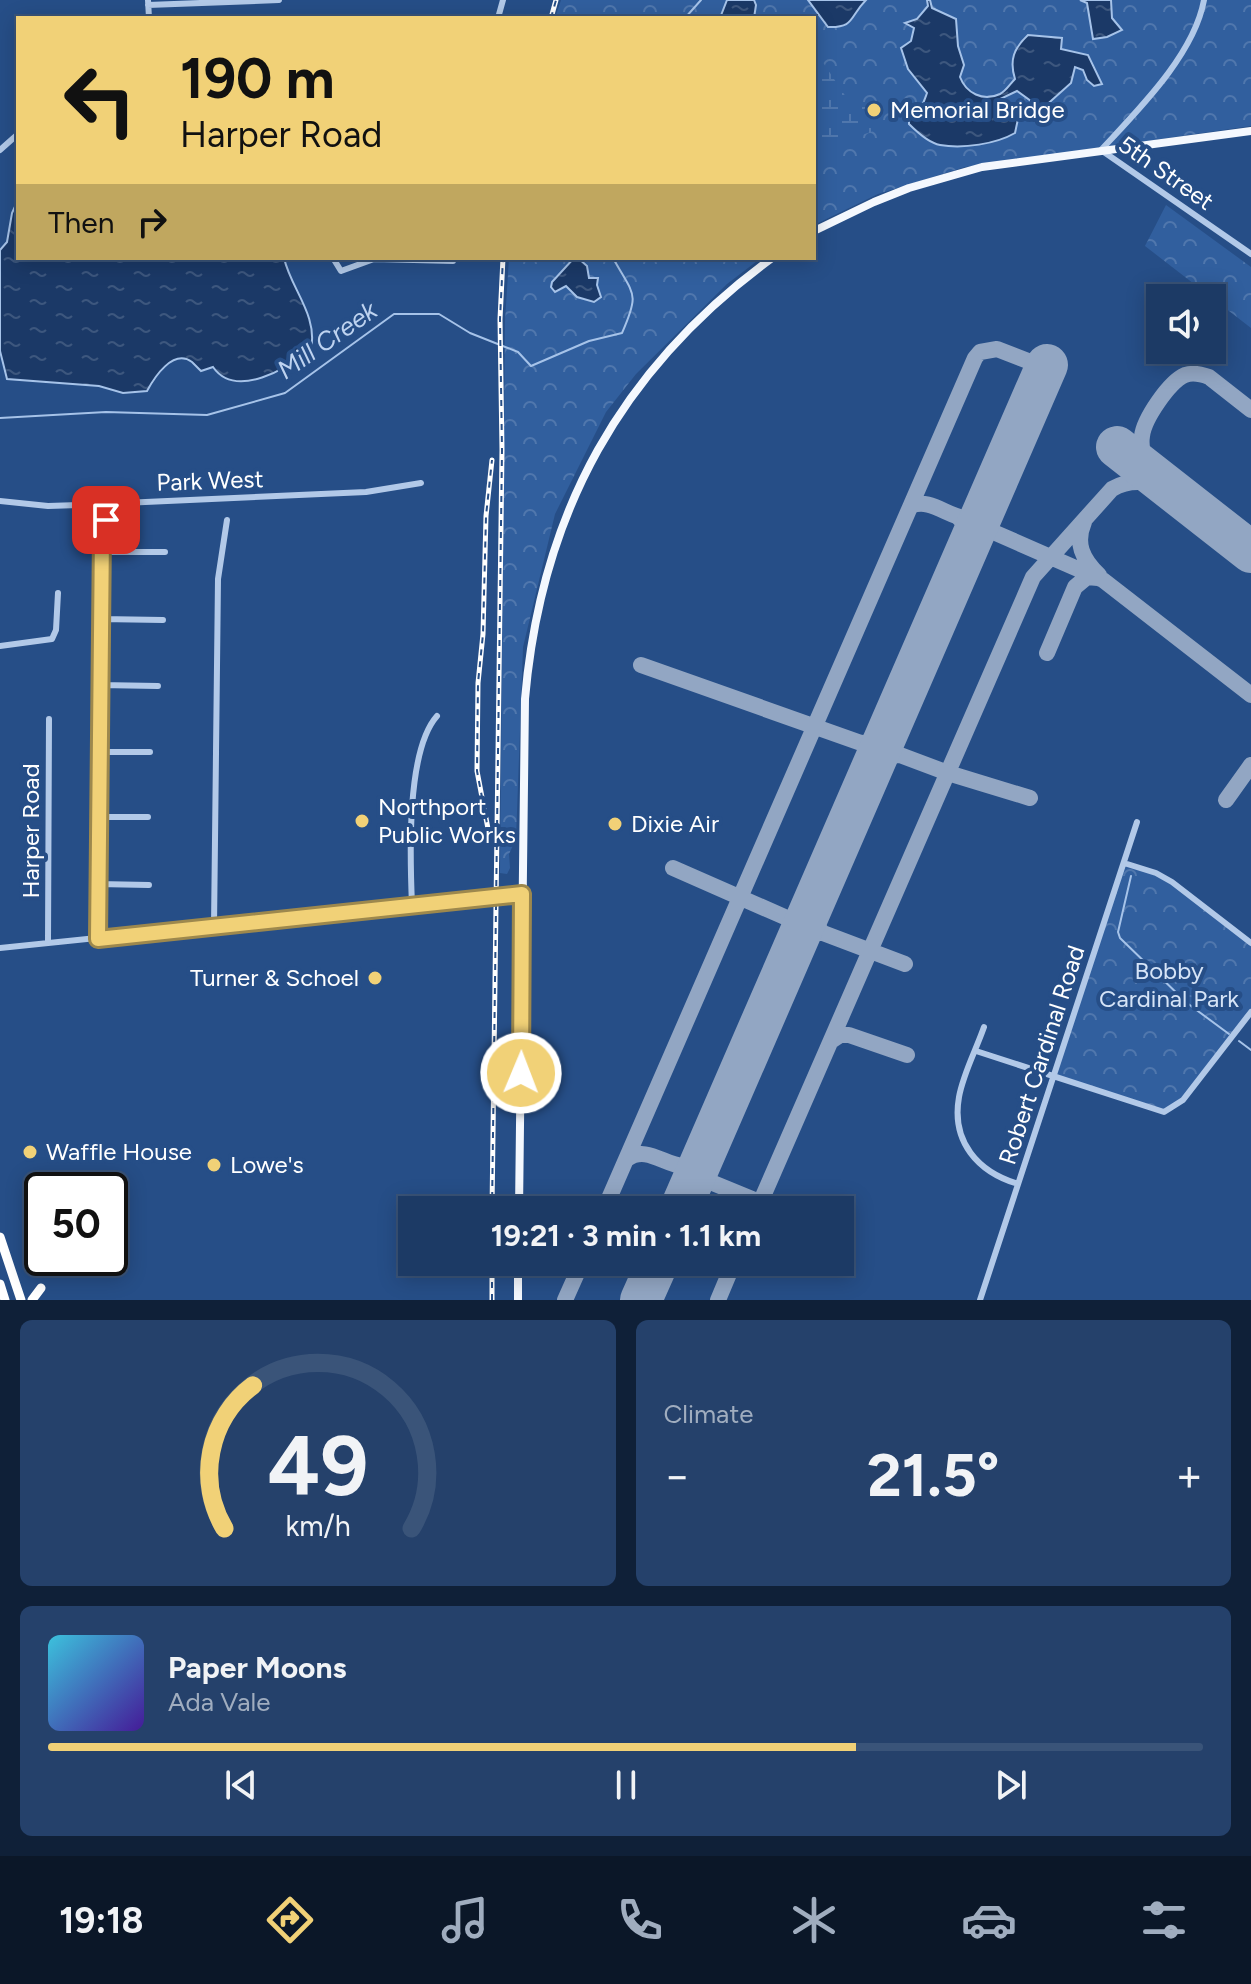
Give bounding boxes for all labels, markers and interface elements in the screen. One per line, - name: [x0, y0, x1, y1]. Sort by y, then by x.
- text: 190 m: [180, 45, 335, 112]
- icon: left: [48, 48, 152, 152]
- place label: Memorial Bridge: [890, 95, 1064, 124]
- marker: Memorial Bridge: [865, 101, 883, 119]
- text: Harper Road: [180, 113, 382, 156]
- street label: 5th Street: [1113, 129, 1219, 216]
- icon: right: [130, 200, 174, 244]
- text: Then: [48, 204, 114, 241]
- map controls: [1146, 284, 1226, 364]
- button: sound: [1146, 284, 1226, 364]
- water label: Mill Creek: [271, 293, 384, 386]
- street label: Park West: [156, 464, 264, 497]
- pin: [72, 486, 140, 554]
- icon: arrive: [84, 498, 128, 542]
- street label: Harper Road: [16, 764, 45, 898]
- place label: Northport Public Works: [378, 792, 516, 849]
- place label: Dixie Air: [631, 809, 719, 838]
- marker: Northport Public Works: [353, 812, 371, 830]
- marker: Dixie Air: [606, 815, 624, 833]
- street label: Robert Cardinal Road: [992, 942, 1091, 1168]
- park label: Bobby Cardinal Park: [1099, 956, 1239, 1013]
- place label: Turner & Schoel: [190, 963, 359, 992]
- marker: Turner & Schoel: [366, 969, 384, 987]
- position arrow: [479, 1031, 563, 1115]
- place label: Waffle House: [46, 1137, 192, 1166]
- marker: Waffle House: [21, 1143, 39, 1161]
- place label: Lowe's: [230, 1150, 304, 1179]
- marker: Lowe's: [205, 1156, 223, 1174]
- speed limit sign: 50: [24, 1172, 128, 1276]
- text: 19:21 · 3 min · 1.1 km: [491, 1217, 761, 1254]
- text: Climate: [664, 1398, 753, 1430]
- text: 49: [267, 1416, 368, 1516]
- text: 21.5°: [867, 1439, 999, 1511]
- text: −: [664, 1449, 691, 1502]
- text: +: [1176, 1449, 1203, 1502]
- text: km/h: [285, 1509, 350, 1543]
- text: Paper Moons: [168, 1649, 347, 1686]
- text: Ada Vale: [168, 1686, 271, 1718]
- icon: previous: [219, 1763, 263, 1807]
- icon: pause: [604, 1763, 648, 1807]
- icon: next: [989, 1763, 1033, 1807]
- icon: directions: [262, 1892, 318, 1948]
- icon: music: [437, 1892, 493, 1948]
- icon: phone: [612, 1892, 668, 1948]
- icon: climate: [786, 1892, 842, 1948]
- icon: car: [961, 1892, 1017, 1948]
- icon: filters: [1136, 1892, 1192, 1948]
- text: 19:18: [59, 1899, 143, 1942]

